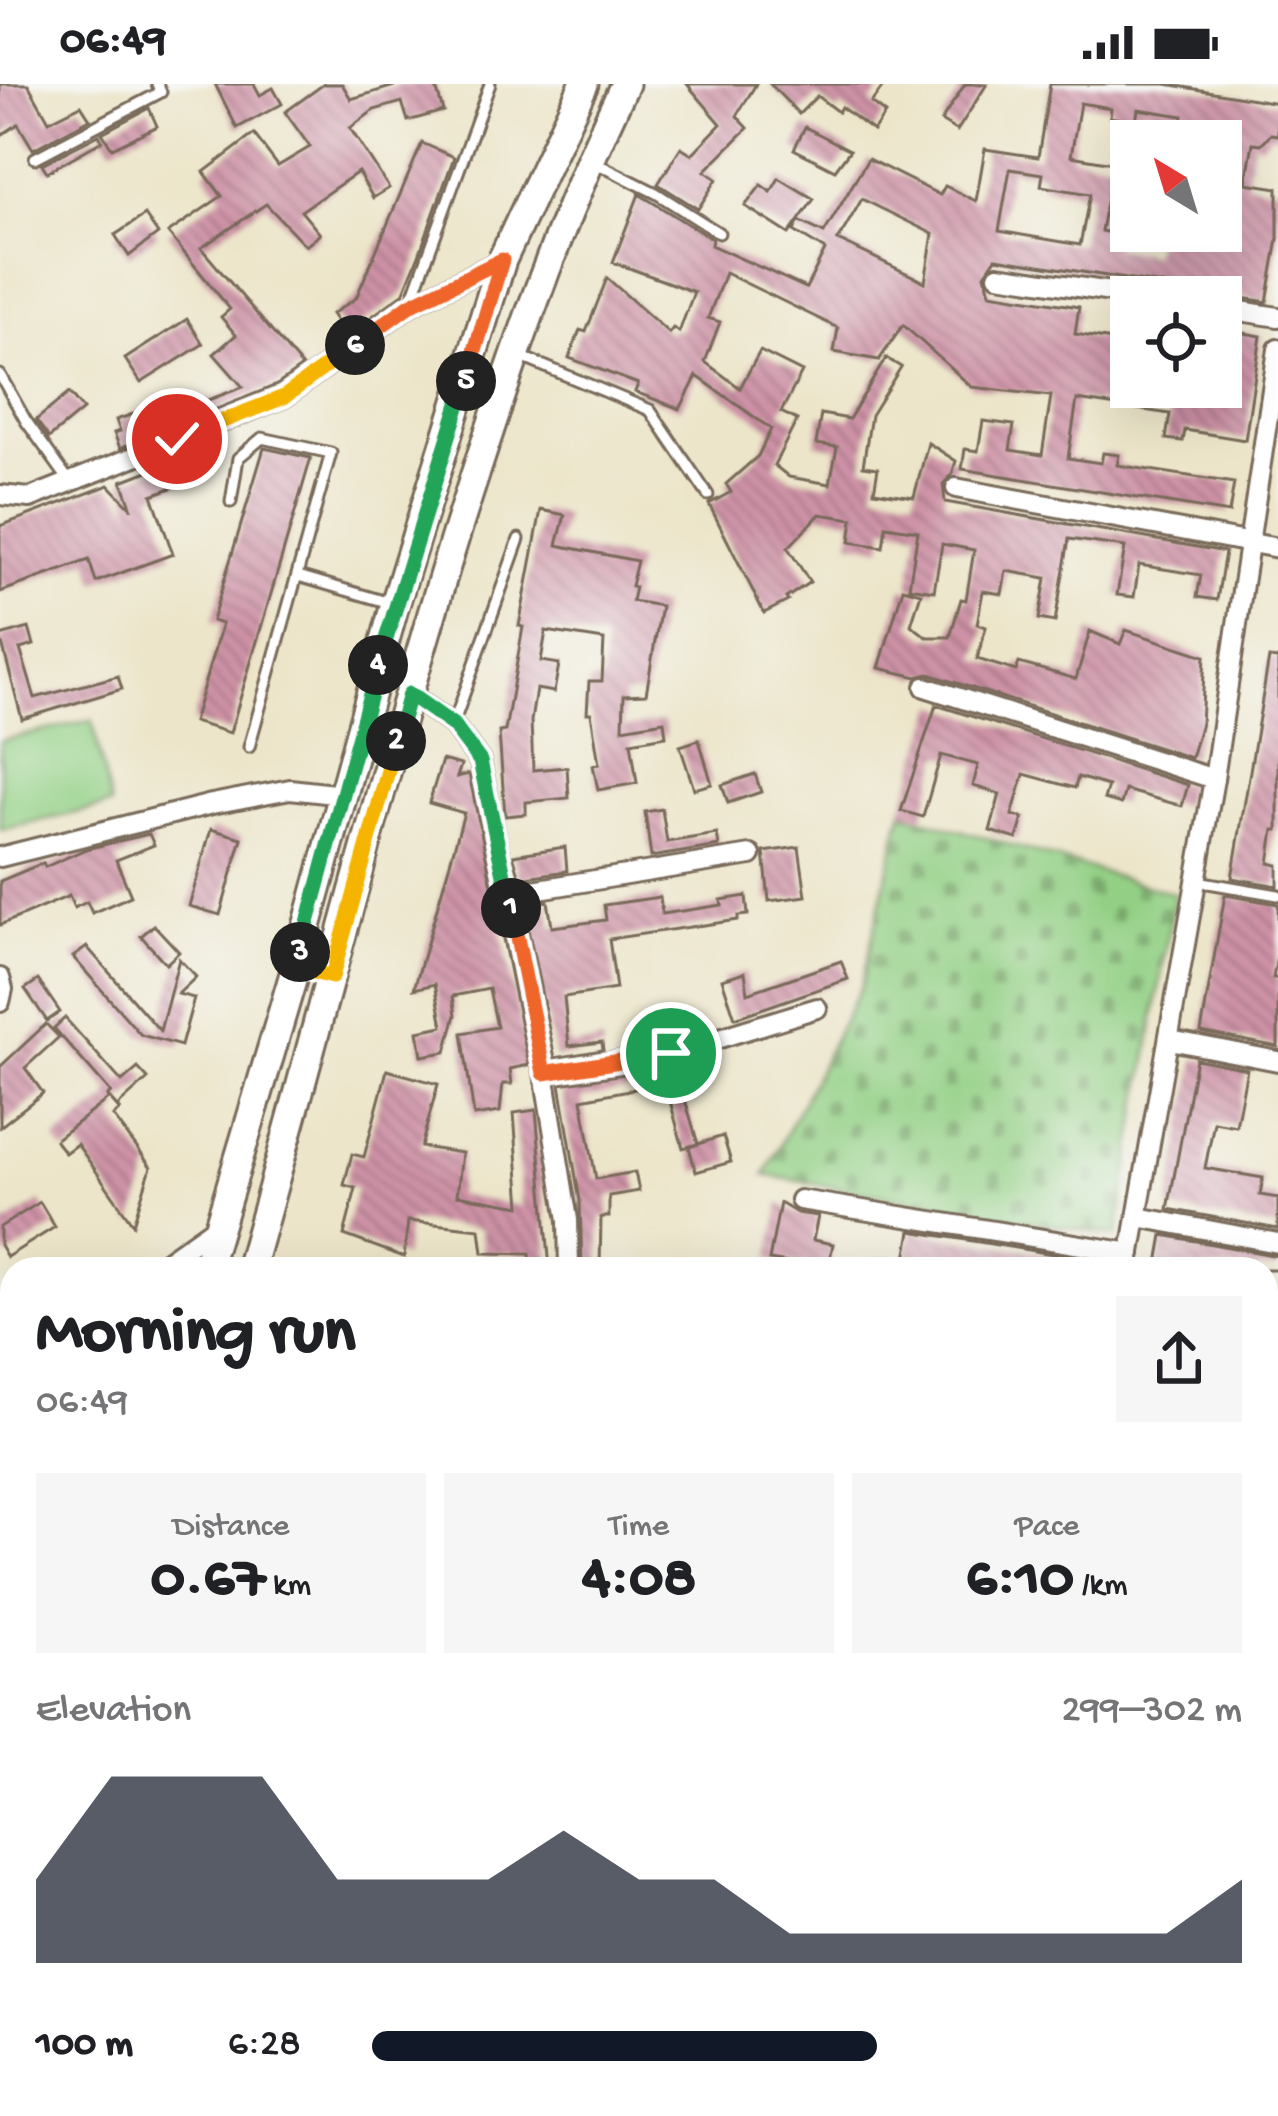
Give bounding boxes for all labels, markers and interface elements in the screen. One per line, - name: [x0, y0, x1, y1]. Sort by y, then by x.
- text: 06:49: [60, 16, 166, 69]
- north arrow: [1110, 120, 1242, 252]
- map controls: [1110, 120, 1242, 408]
- button: locate: [1110, 276, 1242, 408]
- pin: 6: [325, 315, 385, 375]
- text: 6: [347, 326, 363, 364]
- pin: 5: [436, 351, 496, 411]
- text: 5: [457, 362, 475, 400]
- pin: [126, 388, 228, 490]
- icon: check: [144, 406, 210, 472]
- pin: 4: [348, 635, 408, 695]
- text: 4: [370, 646, 386, 684]
- pin: 2: [366, 711, 426, 771]
- text: 2: [388, 722, 404, 760]
- pin: 1: [481, 878, 541, 938]
- text: 1: [504, 889, 518, 927]
- pin: 3: [270, 922, 330, 982]
- text: 3: [291, 933, 309, 971]
- pin: [620, 1002, 722, 1104]
- icon: arrive: [638, 1020, 704, 1086]
- button: share: [1116, 1296, 1242, 1422]
- text: Morning run: [36, 1297, 355, 1375]
- text: 06:49: [36, 1381, 128, 1427]
- text: Distance: [173, 1509, 289, 1547]
- text: Time: [609, 1509, 669, 1547]
- text: Pace: [1015, 1509, 1079, 1547]
- text: 0.67: [151, 1547, 265, 1617]
- text: 4:08: [582, 1547, 696, 1617]
- text: 6:10: [966, 1547, 1074, 1617]
- text: km: [265, 1568, 311, 1606]
- text: /km: [1074, 1568, 1128, 1606]
- text: Elevation: [36, 1689, 191, 1735]
- text: 299–302 m: [1061, 1689, 1242, 1735]
- text: 100 m: [36, 2023, 133, 2069]
- text: 6:28: [228, 2023, 301, 2069]

